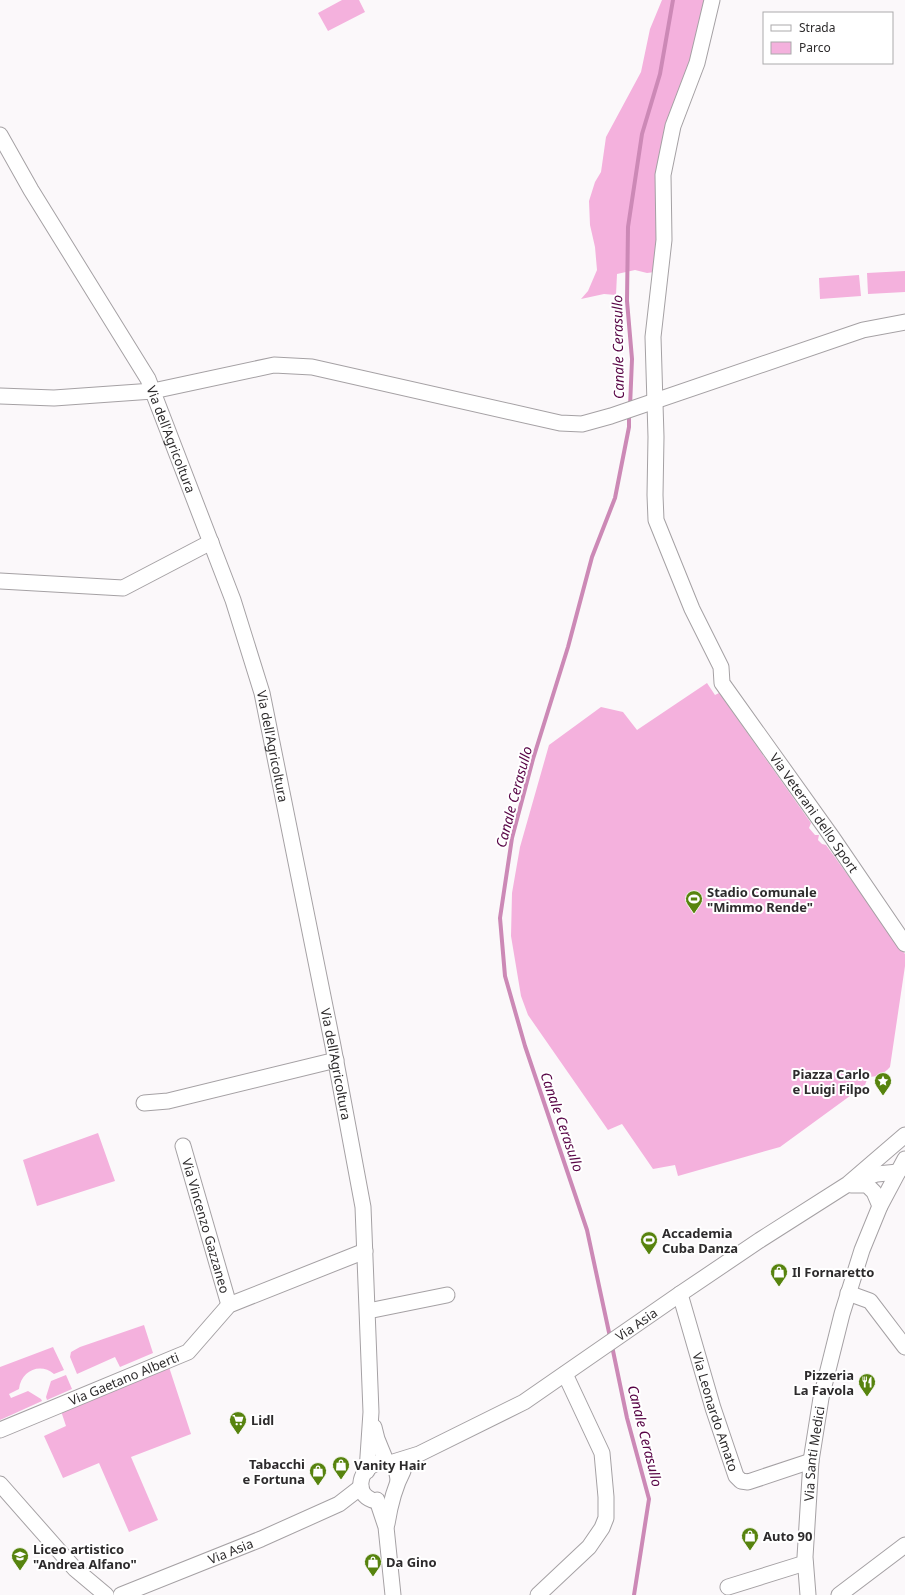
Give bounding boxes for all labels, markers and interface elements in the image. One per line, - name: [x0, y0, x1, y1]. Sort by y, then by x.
- legend: [763, 12, 893, 64]
- text: Strada: [799, 19, 835, 36]
- text: Parco: [799, 39, 831, 56]
- water label: Canale Cerasullo: [607, 295, 628, 399]
- street label: Via dell'Agricoltura: [142, 383, 200, 496]
- street label: Via dell'Agricoltura: [253, 689, 293, 804]
- water label: Canale Cerasullo: [491, 744, 536, 850]
- street label: Via Veterani dello Sport: [766, 749, 863, 876]
- place label: Stadio Comunale "Mimmo Rende": [707, 883, 817, 916]
- sports icon: Stadio Comunale "Mimmo Rende": [684, 889, 704, 914]
- street label: Via dell'Agricoltura: [317, 1006, 356, 1122]
- place label: Piazza Carlo e Luigi Filpo: [792, 1065, 870, 1098]
- water label: Canale Cerasullo: [537, 1069, 588, 1174]
- place icon: Piazza Carlo e Luigi Filpo: [873, 1071, 893, 1096]
- street label: Via Vincenzo Gazzaneo: [178, 1156, 234, 1295]
- place label: Accademia Cuba Danza: [662, 1224, 738, 1257]
- sports icon: Accademia Cuba Danza: [639, 1230, 659, 1255]
- shop icon: Il Fornaretto: [769, 1262, 789, 1287]
- place label: Il Fornaretto: [792, 1263, 874, 1281]
- street label: Via Asia: [612, 1304, 661, 1345]
- street label: Via Gaetano Alberti: [66, 1348, 182, 1410]
- street label: Via Leonardo Amato: [688, 1350, 743, 1474]
- place label: Pizzeria La Favola: [793, 1366, 854, 1399]
- restaurant icon: Pizzeria La Favola: [857, 1372, 877, 1397]
- water label: Canale Cerasullo: [624, 1383, 667, 1489]
- street label: Via Santi Medici: [800, 1405, 829, 1502]
- supermarket icon: Lidl: [228, 1410, 248, 1435]
- place label: Lidl: [251, 1411, 274, 1429]
- place label: Tabacchi e Fortuna: [242, 1455, 305, 1488]
- shop icon: Vanity Hair: [331, 1455, 351, 1480]
- place label: Vanity Hair: [354, 1456, 426, 1474]
- shop icon: Tabacchi e Fortuna: [308, 1461, 328, 1486]
- shop icon: Auto 90: [740, 1526, 760, 1551]
- place label: Auto 90: [763, 1527, 812, 1545]
- street label: Via Asia: [205, 1534, 256, 1568]
- place label: Liceo artistico "Andrea Alfano": [33, 1540, 137, 1573]
- school or university icon: Liceo artistico "Andrea Alfano": [10, 1546, 30, 1571]
- shop icon: Da Gino: [363, 1552, 383, 1577]
- place label: Da Gino: [386, 1553, 437, 1571]

